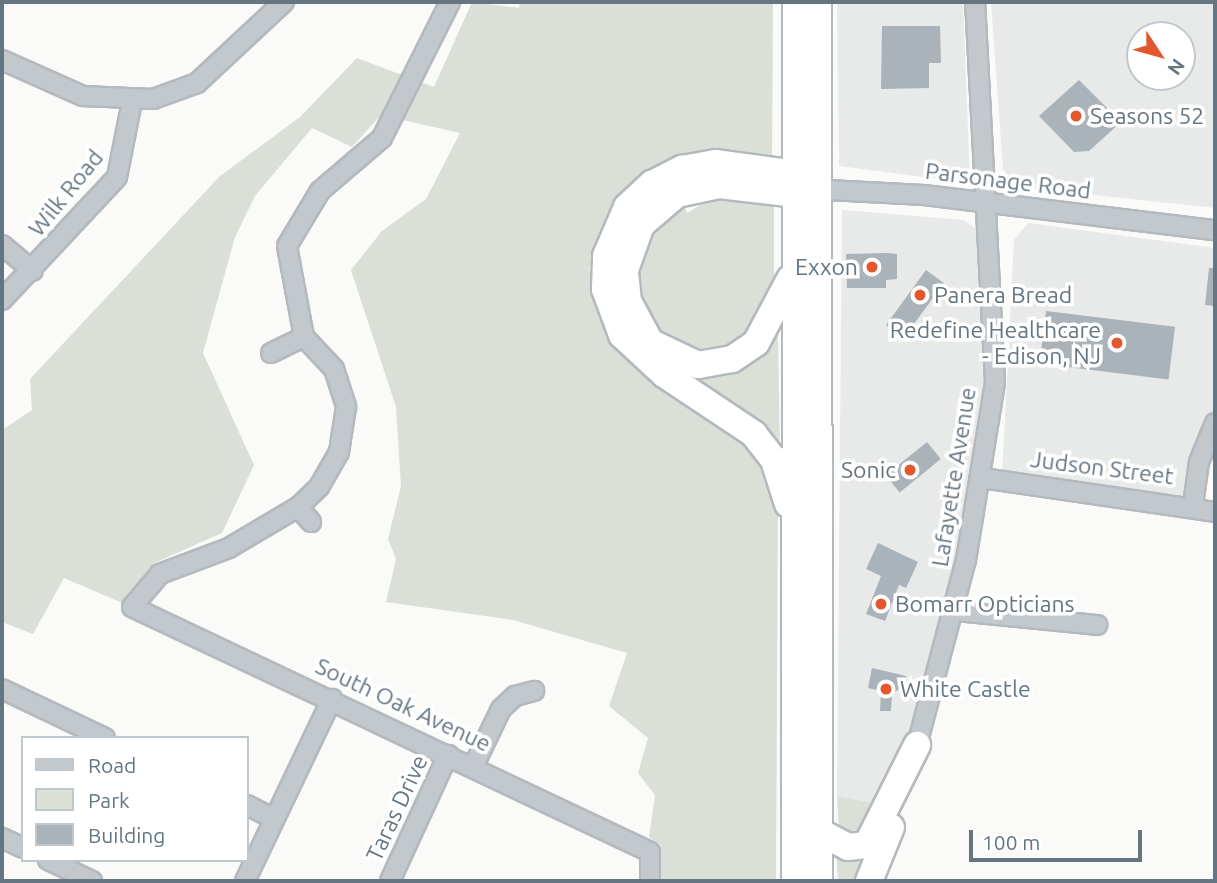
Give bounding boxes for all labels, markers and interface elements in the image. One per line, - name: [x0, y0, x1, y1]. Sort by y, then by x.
- north arrow: [1126, 21, 1196, 91]
- text: N: [1163, 55, 1189, 79]
- place label: Seasons 52: [1090, 102, 1204, 130]
- marker: Seasons 52: [1068, 108, 1084, 124]
- street label: Wilk Road: [23, 144, 109, 242]
- street label: Parsonage Road: [924, 157, 1092, 205]
- place label: Exxon: [795, 253, 858, 281]
- marker: Exxon: [864, 259, 880, 275]
- place label: Panera Bread: [934, 281, 1072, 309]
- marker: Panera Bread: [912, 287, 928, 303]
- place label: Redefine Healthcare - Edison, NJ: [890, 316, 1101, 370]
- marker: Redefine Healthcare - Edison, NJ: [1107, 333, 1127, 353]
- street label: Lafayette Avenue: [926, 385, 982, 569]
- street label: Judson Street: [1029, 446, 1175, 490]
- place label: Sonic: [841, 456, 896, 484]
- marker: Sonic: [902, 462, 918, 478]
- place label: Bomarr Opticians: [895, 590, 1075, 618]
- marker: Bomarr Opticians: [873, 596, 889, 612]
- street label: South Oak Avenue: [311, 652, 495, 758]
- place label: White Castle: [900, 675, 1031, 703]
- marker: White Castle: [878, 681, 894, 697]
- legend: [21, 736, 248, 862]
- street label: Taras Drive: [360, 751, 434, 865]
- text: Road: [88, 753, 136, 777]
- text: Park: [88, 788, 130, 812]
- scale bar: [972, 816, 1145, 860]
- text: Building: [88, 823, 165, 847]
- text: 100 m: [982, 830, 1040, 854]

